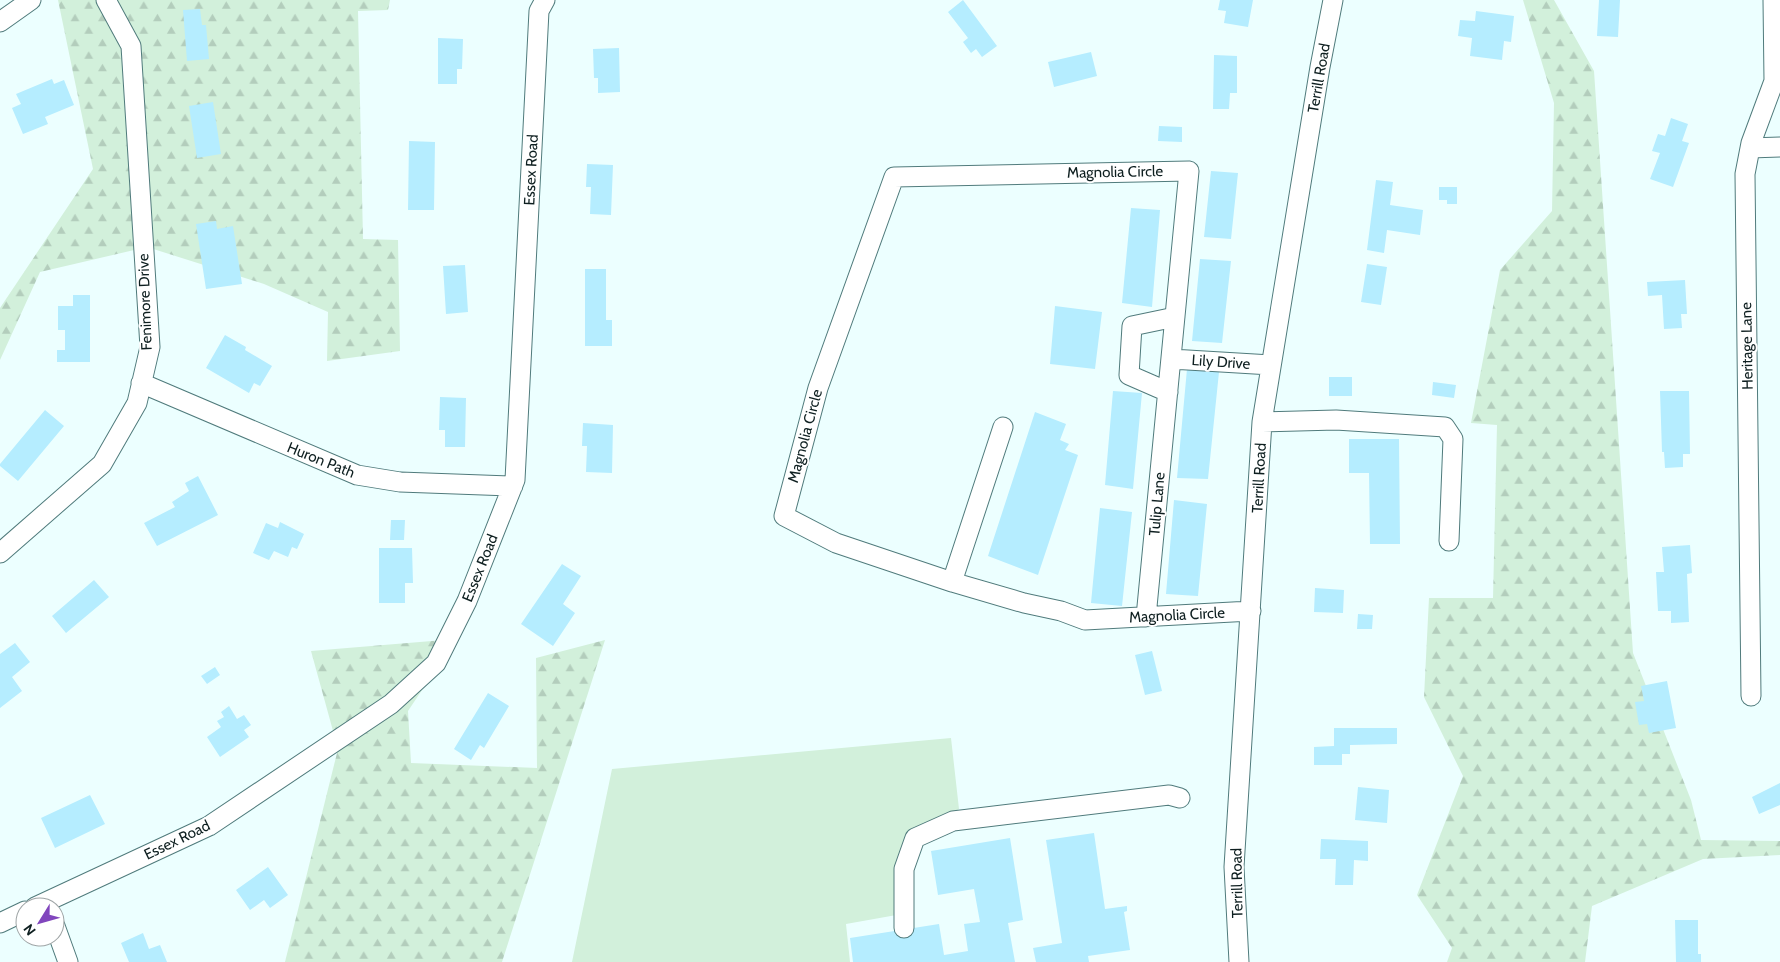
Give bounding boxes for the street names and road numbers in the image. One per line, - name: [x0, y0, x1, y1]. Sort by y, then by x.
- street label: Terrill Road: [1304, 42, 1334, 114]
- street label: Essex Road: [520, 134, 542, 206]
- street label: Magnolia Circle: [1067, 162, 1164, 182]
- street label: Fenimore Drive: [134, 253, 156, 351]
- street label: Heritage Lane: [1737, 302, 1757, 390]
- street label: Lily Drive: [1191, 351, 1251, 373]
- street label: Magnolia Circle: [784, 387, 826, 485]
- street label: Huron Path: [285, 438, 357, 482]
- street label: Terrill Road: [1248, 443, 1270, 513]
- street label: Tulip Lane: [1145, 471, 1169, 537]
- street label: Essex Road: [458, 532, 502, 604]
- street label: Magnolia Circle: [1129, 603, 1226, 627]
- street label: Essex Road: [141, 816, 213, 864]
- street label: Terrill Road: [1227, 848, 1247, 918]

